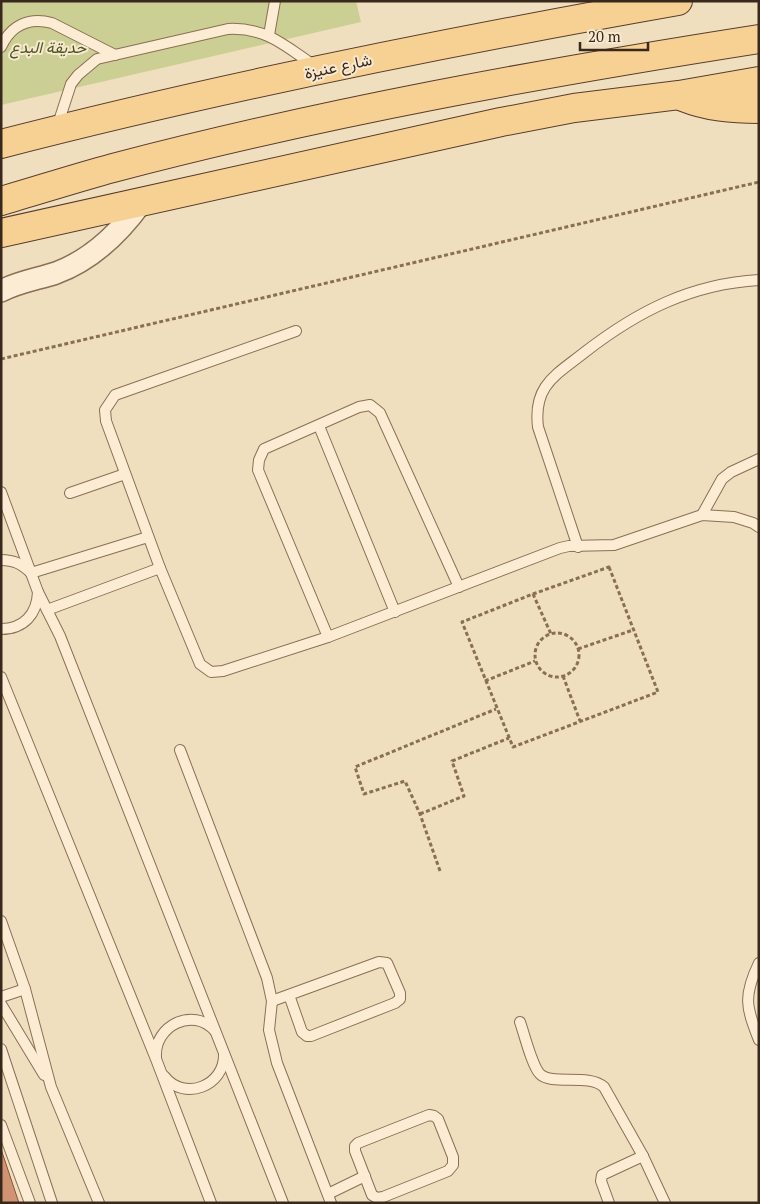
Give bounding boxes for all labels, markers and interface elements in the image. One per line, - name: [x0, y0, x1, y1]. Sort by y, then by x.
- scale bar: [580, 20, 648, 52]
- text: 20 m: [588, 26, 621, 46]
- park label: حديقة البدع: [10, 36, 88, 59]
- street label: شارع عنيزة: [302, 48, 374, 85]

